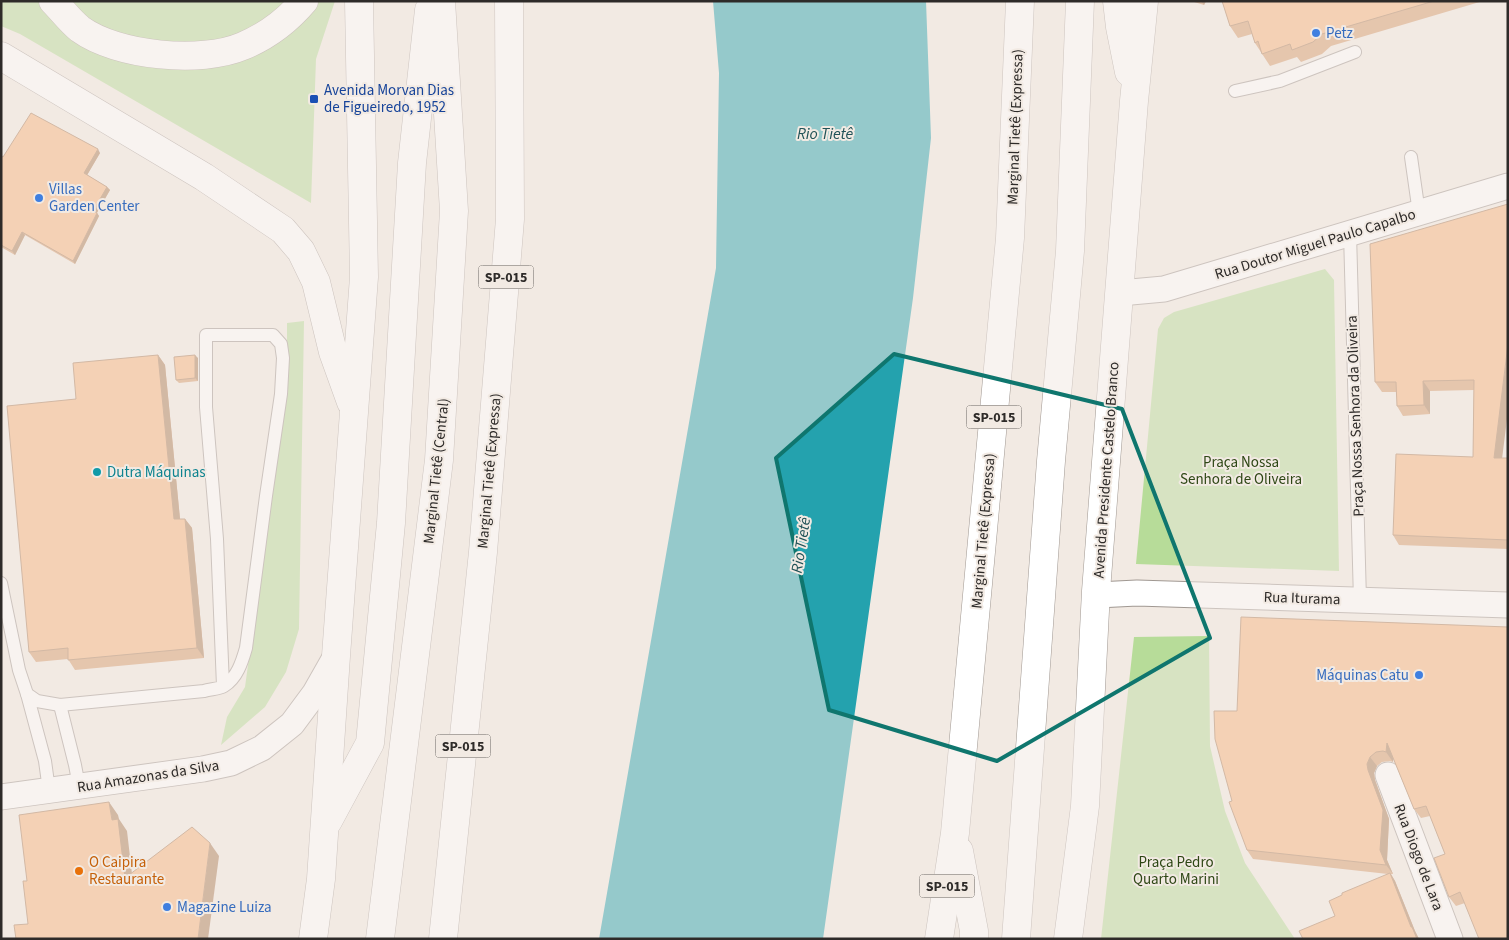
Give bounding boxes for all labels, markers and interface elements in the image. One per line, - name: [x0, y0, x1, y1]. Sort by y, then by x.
- place label: Petz: [1326, 23, 1353, 44]
- marker: Petz: [1310, 27, 1322, 39]
- street label: Marginal Tietê (Expressa): [1002, 49, 1029, 205]
- place label: Avenida Morvan Dias de Figueiredo, 1952: [324, 80, 454, 118]
- marker: Avenida Morvan Dias de Figueiredo, 1952: [308, 93, 320, 105]
- water label: Rio Tietê: [797, 123, 853, 145]
- place label: Villas Garden Center: [49, 179, 140, 217]
- marker: Villas Garden Center: [33, 192, 45, 204]
- street label: Rua Doutor Miguel Paulo Capalbo: [1212, 204, 1418, 285]
- road number: SP-015: [478, 266, 534, 288]
- street label: Praça Nossa Senhora da Oliveira: [1341, 315, 1370, 517]
- street label: Avenida Presidente Castelo Branco: [1088, 361, 1125, 579]
- street label: Marginal Tietê (Expressa): [472, 392, 507, 550]
- street label: Marginal Tietê (Central): [418, 397, 455, 545]
- road number: SP-015: [966, 406, 1022, 428]
- street label: Marginal Tietê (Expressa): [966, 452, 1001, 610]
- park label: Praça Nossa Senhora de Oliveira: [1180, 452, 1302, 490]
- place label: Dutra Máquinas: [107, 462, 206, 483]
- marker: Dutra Máquinas: [91, 466, 103, 478]
- water label: Rio Tietê: [786, 515, 816, 575]
- street label: Rua Iturama: [1263, 587, 1341, 610]
- place label: Máquinas Catu: [1316, 665, 1409, 686]
- marker: Máquinas Catu: [1413, 669, 1425, 681]
- road number: SP-015: [436, 734, 490, 758]
- street label: Rua Amazonas da Silva: [76, 755, 221, 798]
- street label: Rua Diogo de Lara: [1389, 801, 1449, 914]
- place label: O Caipira Restaurante: [89, 852, 164, 890]
- park label: Praça Pedro Quarto Marini: [1133, 852, 1219, 890]
- marker: O Caipira Restaurante: [73, 865, 85, 877]
- road number: SP-015: [920, 874, 974, 898]
- place label: Magazine Luiza: [177, 897, 272, 918]
- marker: Magazine Luiza: [161, 901, 173, 913]

